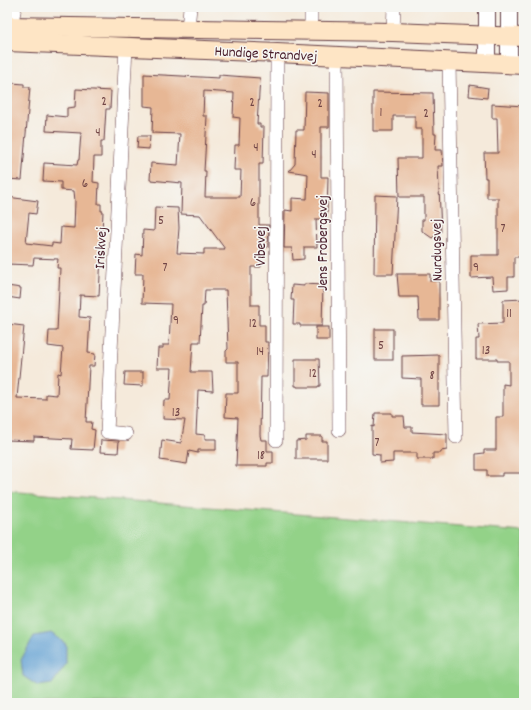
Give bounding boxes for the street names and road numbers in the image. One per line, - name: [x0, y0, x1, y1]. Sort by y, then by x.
- street label: Hundige Strandvej: [214, 41, 318, 69]
- street label: Jens Frobergsvej: [313, 195, 335, 291]
- street label: Nurdugsvej: [426, 218, 450, 281]
- street label: Iriskvej: [90, 226, 114, 270]
- street label: Vibevej: [251, 226, 273, 266]

